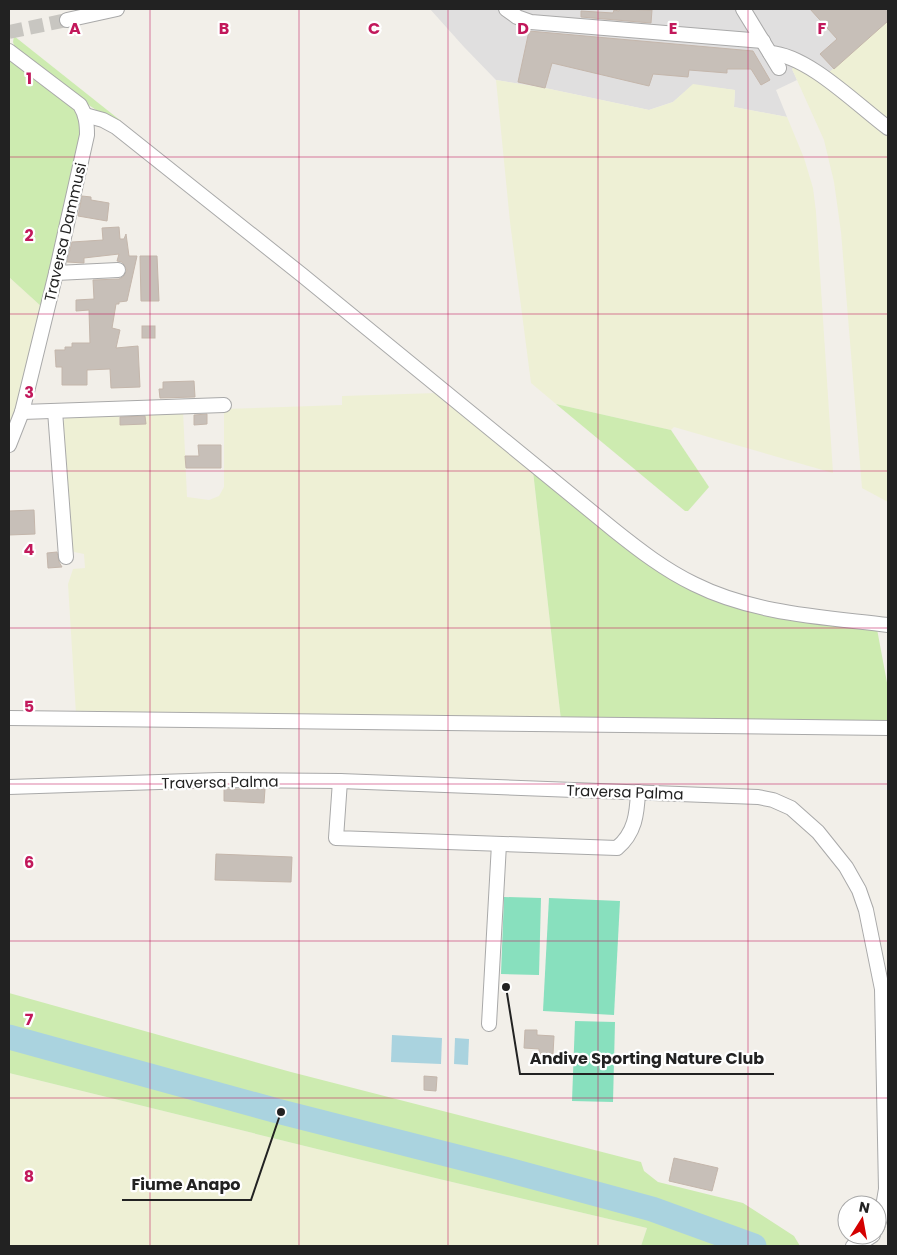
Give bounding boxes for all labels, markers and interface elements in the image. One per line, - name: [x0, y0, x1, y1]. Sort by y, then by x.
- text: A: [69, 17, 81, 40]
- text: B: [219, 17, 229, 40]
- text: C: [368, 17, 380, 40]
- text: D: [517, 17, 529, 40]
- text: E: [669, 17, 677, 40]
- text: F: [818, 17, 827, 40]
- text: 1: [26, 67, 32, 90]
- street label: Traversa Dammusi: [39, 161, 91, 303]
- text: 2: [24, 224, 34, 247]
- text: 3: [24, 381, 34, 404]
- text: 4: [24, 538, 35, 561]
- text: 5: [24, 695, 34, 718]
- street label: Traversa Palma: [161, 770, 279, 794]
- street label: Traversa Palma: [566, 779, 684, 805]
- text: 6: [24, 851, 34, 874]
- text: 7: [25, 1008, 34, 1031]
- callout: Andive Sporting Nature Club: [520, 1043, 774, 1074]
- text: Andive Sporting Nature Club: [530, 1047, 764, 1070]
- text: 8: [24, 1165, 34, 1188]
- callout: Fiume Anapo: [122, 1169, 251, 1200]
- text: Fiume Anapo: [132, 1173, 240, 1196]
- north arrow: [837, 1195, 887, 1245]
- text: N: [857, 1196, 872, 1218]

